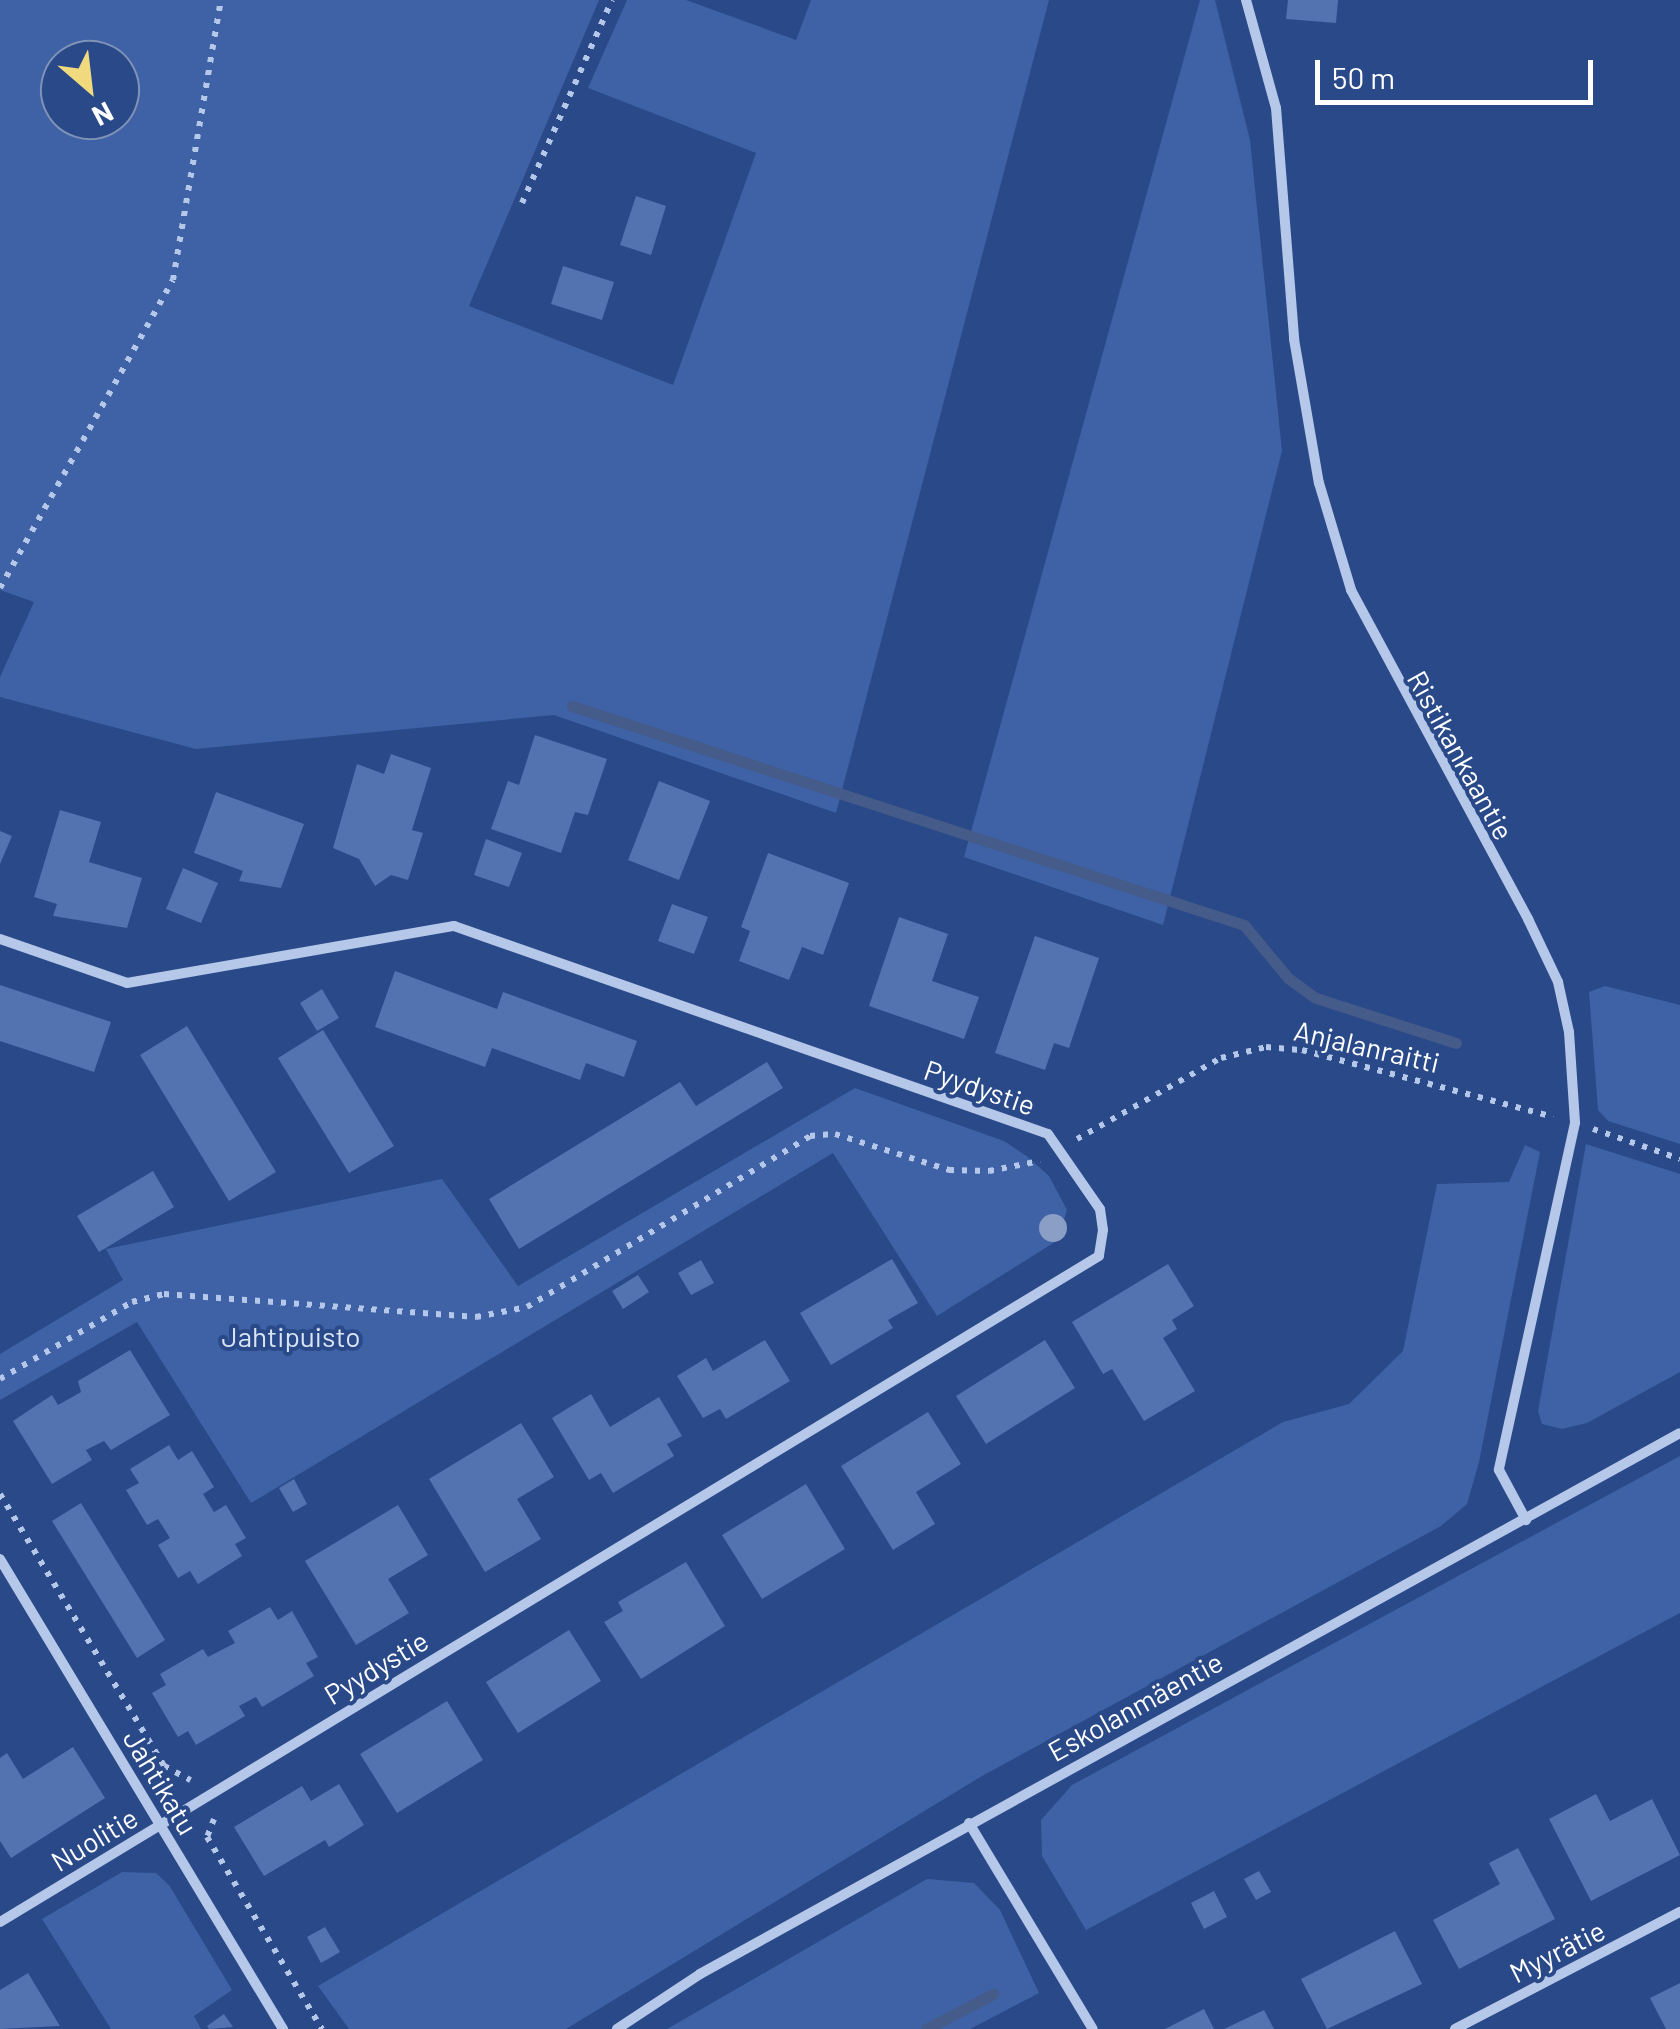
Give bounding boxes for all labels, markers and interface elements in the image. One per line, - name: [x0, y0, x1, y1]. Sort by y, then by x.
- north arrow: [40, 40, 140, 140]
- scale bar: [1320, 40, 1598, 102]
- text: 50 m: [1332, 59, 1395, 95]
- text: N: [87, 95, 119, 134]
- street label: Ristikankaantie: [1401, 665, 1521, 845]
- street label: Anjalanraitti: [1291, 1013, 1443, 1079]
- street label: Pyydystie: [920, 1052, 1040, 1122]
- park label: Jahtipuisto: [222, 1319, 360, 1353]
- street label: Pyydystie: [318, 1623, 434, 1711]
- street label: Eskolanmäentie: [1042, 1644, 1228, 1768]
- street label: Jahtikatu: [117, 1724, 205, 1840]
- street label: Nuolitie: [45, 1800, 143, 1878]
- street label: Myyrätie: [1504, 1913, 1610, 1989]

